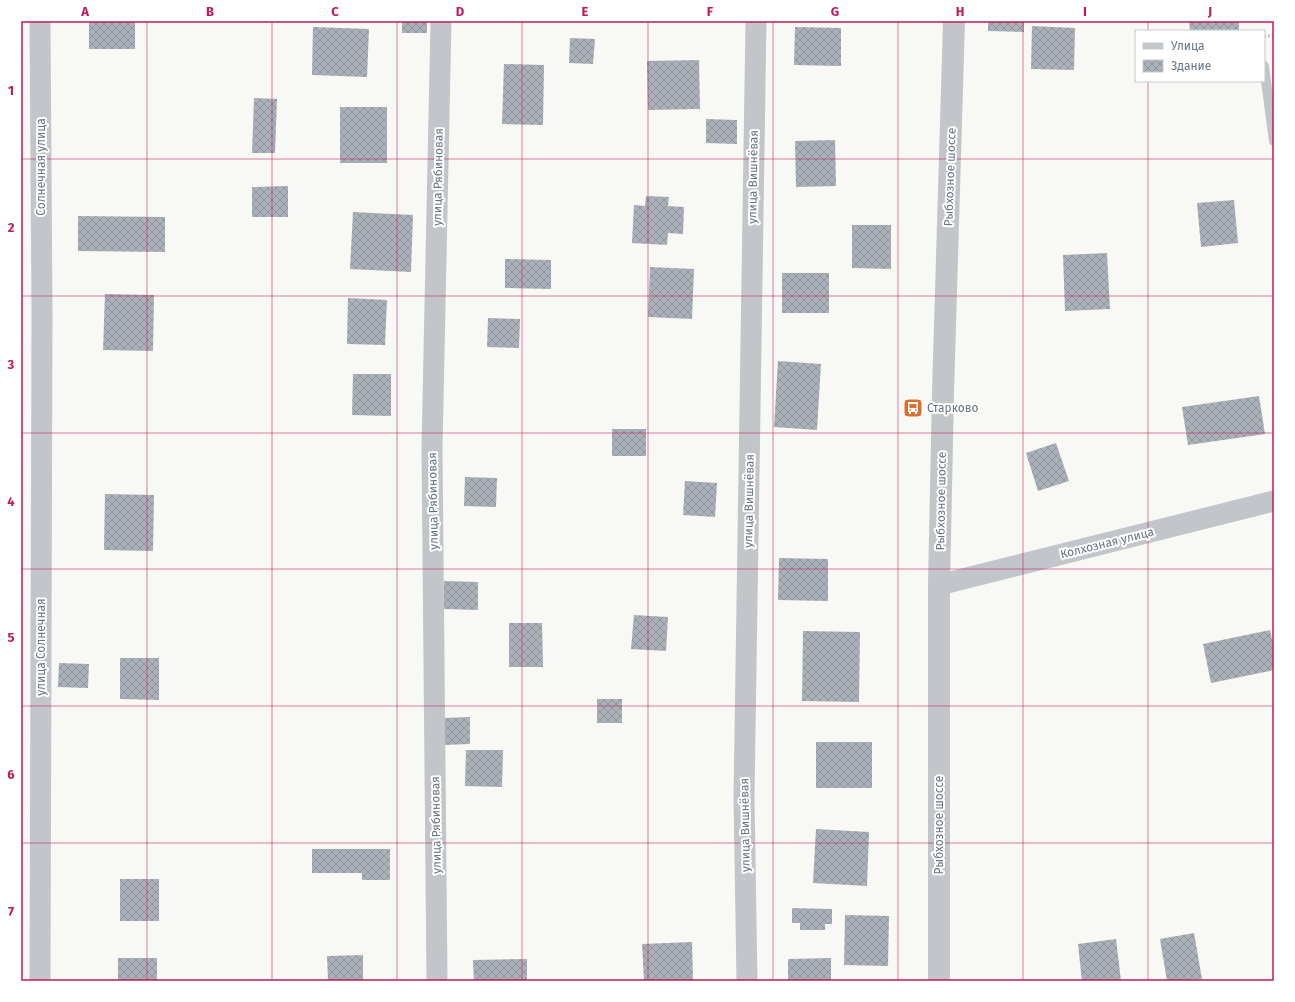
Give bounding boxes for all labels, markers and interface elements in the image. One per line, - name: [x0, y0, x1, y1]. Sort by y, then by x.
- text: A: [80, 4, 89, 19]
- text: B: [206, 4, 214, 19]
- text: C: [331, 4, 339, 19]
- text: D: [456, 4, 465, 19]
- text: E: [582, 4, 589, 19]
- text: F: [707, 4, 714, 19]
- text: G: [831, 4, 839, 19]
- text: H: [956, 4, 964, 19]
- text: I: [1083, 4, 1087, 19]
- text: J: [1207, 4, 1212, 19]
- legend: [1135, 30, 1265, 82]
- text: Улица: [1171, 39, 1205, 53]
- text: Здание: [1171, 59, 1211, 73]
- text: 1: [8, 83, 14, 98]
- street label: Солнечная улица: [34, 118, 48, 216]
- street label: Рыбхозное шоссе: [941, 127, 959, 227]
- street label: улица Рябиновая: [430, 128, 446, 226]
- street label: улица Вишнёвая: [745, 130, 761, 224]
- text: 2: [8, 220, 15, 235]
- text: 3: [7, 357, 15, 372]
- bus stop icon: Старково: [902, 397, 924, 419]
- place label: Старково: [927, 401, 979, 415]
- street label: улица Рябиновая: [425, 452, 441, 550]
- street label: Рыбхозное шоссе: [933, 452, 949, 550]
- street label: улица Вишнёвая: [741, 454, 757, 548]
- text: 4: [7, 494, 15, 509]
- street label: Колхозная улица: [1059, 525, 1155, 561]
- street label: улица Солнечная: [34, 598, 48, 696]
- text: 5: [8, 630, 15, 645]
- text: 6: [7, 767, 15, 782]
- street label: улица Рябиновая: [428, 776, 444, 874]
- street label: Рыбхозное шоссе: [932, 776, 946, 874]
- street label: улица Вишнёвая: [737, 778, 753, 872]
- text: 7: [8, 904, 14, 919]

